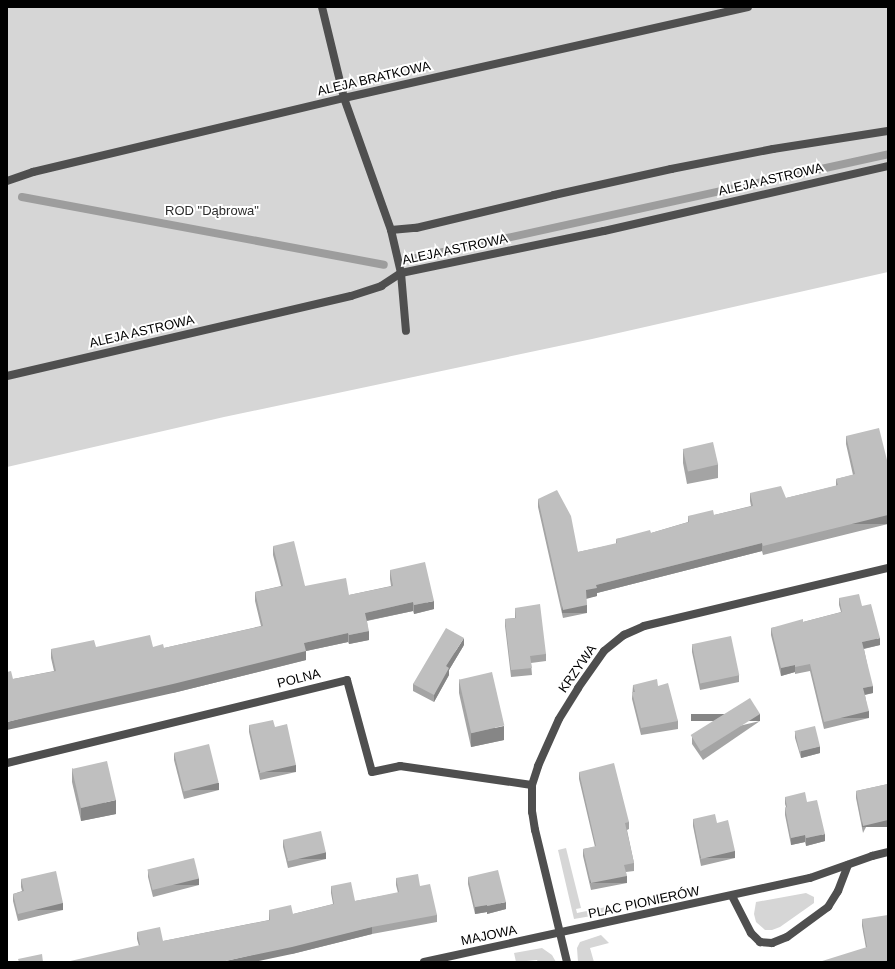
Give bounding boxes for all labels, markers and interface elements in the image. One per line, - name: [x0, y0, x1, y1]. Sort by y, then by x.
- street label: ALEJA BRATKOWA: [316, 58, 432, 100]
- street label: ALEJA ASTROWA: [716, 160, 826, 200]
- park label: ROD "Dąbrowa": [165, 203, 259, 219]
- street label: ALEJA ASTROWA: [400, 231, 510, 269]
- street label: ALEJA ASTROWA: [87, 312, 197, 352]
- street label: KRZYWA: [556, 642, 600, 696]
- street label: POLNA: [276, 666, 322, 692]
- street label: PLAC PIONIERÓW: [587, 884, 701, 922]
- street label: MAJOWA: [460, 922, 518, 950]

